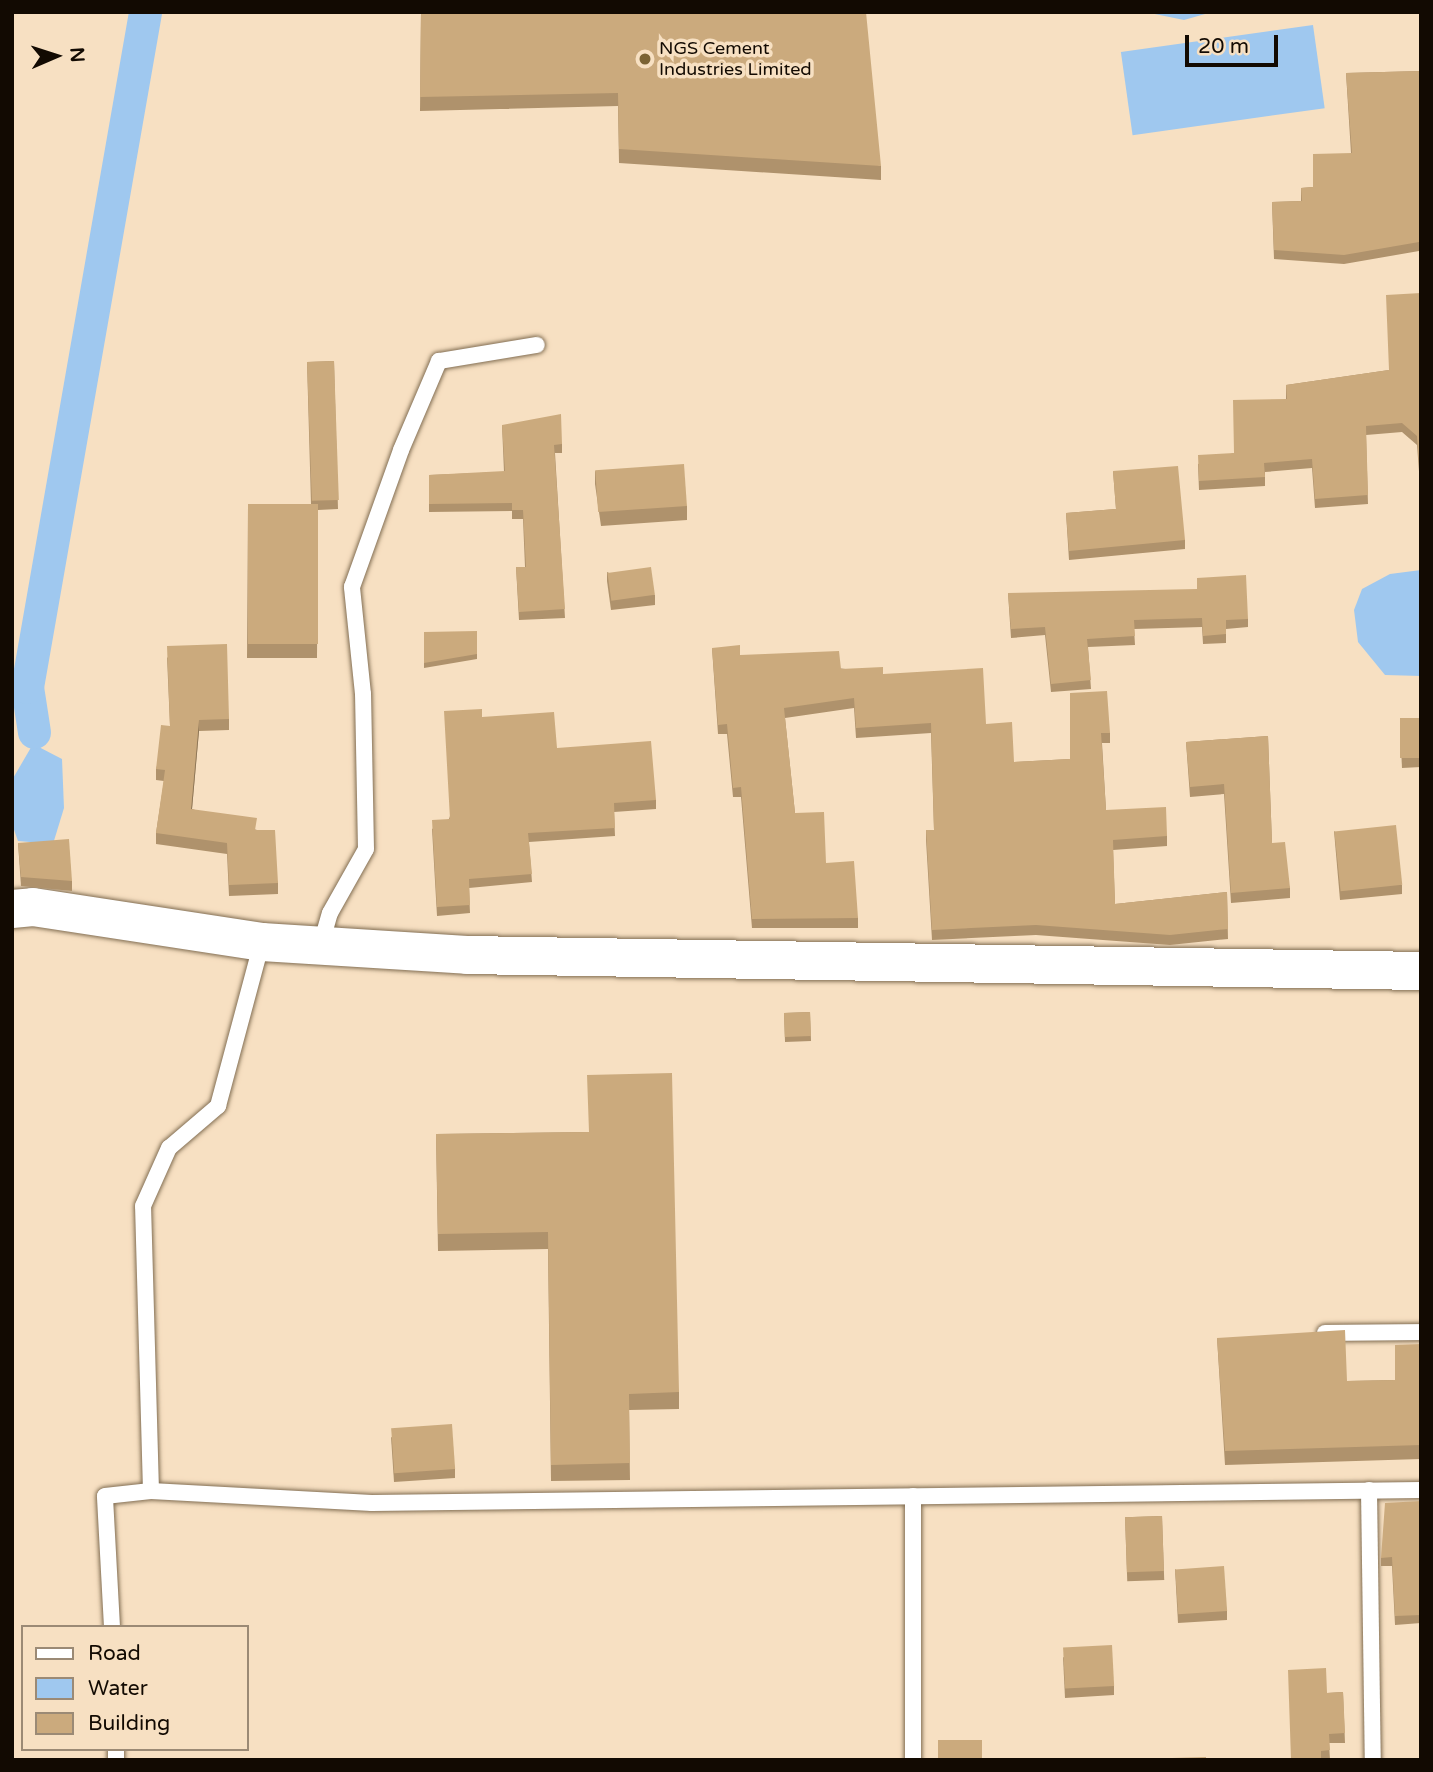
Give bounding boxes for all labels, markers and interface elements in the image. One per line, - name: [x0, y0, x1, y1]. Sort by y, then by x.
- north arrow: [21, 21, 91, 91]
- scale bar: [1188, 21, 1281, 65]
- text: 20 m: [1198, 34, 1249, 59]
- place label: NGS Cement Industries Limited: [659, 38, 812, 80]
- text: N: [66, 47, 88, 63]
- marker: NGS Cement Industries Limited: [637, 51, 653, 67]
- legend: [21, 1625, 248, 1751]
- text: Road: [88, 1641, 141, 1666]
- text: Water: [88, 1676, 148, 1701]
- text: Building: [88, 1711, 170, 1736]

